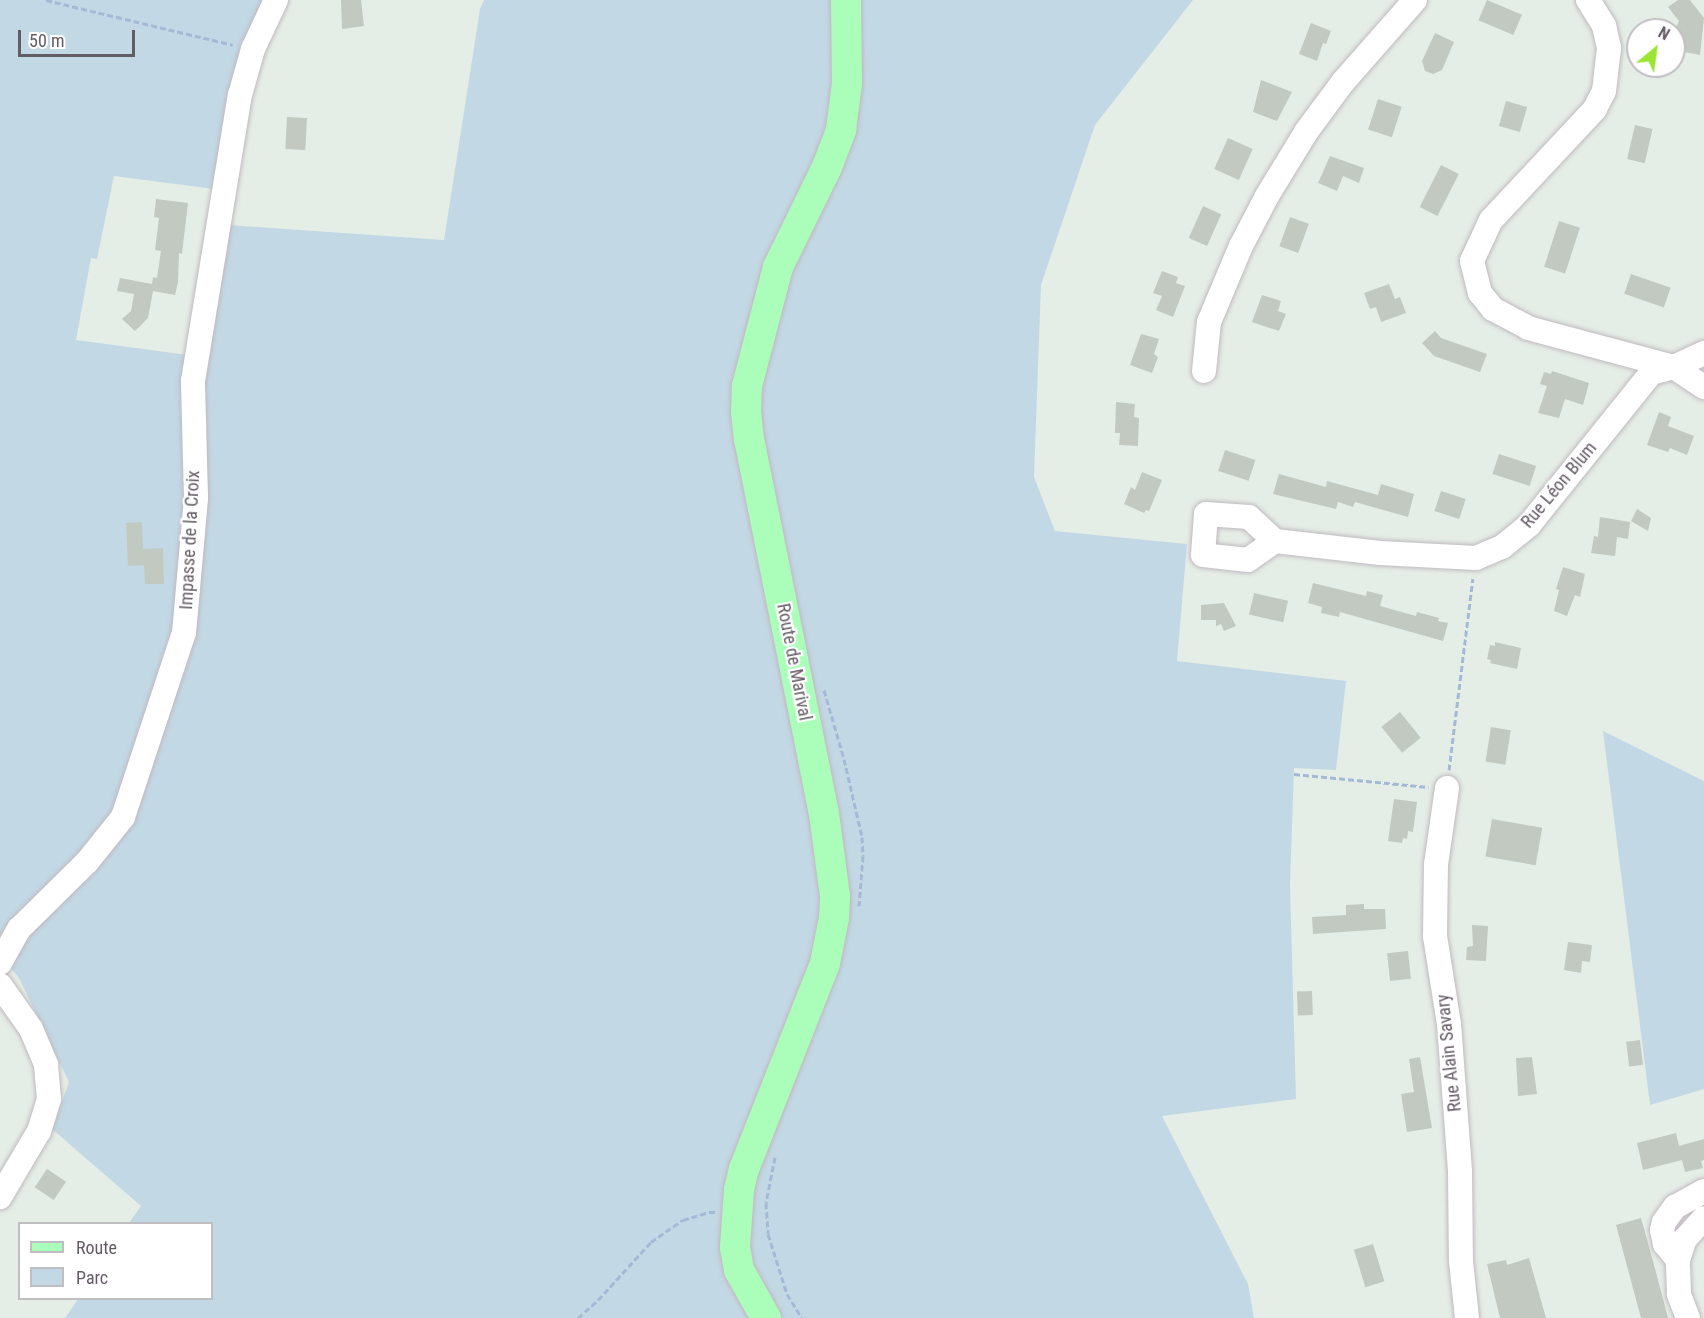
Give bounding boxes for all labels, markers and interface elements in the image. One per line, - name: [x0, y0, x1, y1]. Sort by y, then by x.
- scale bar: [21, 18, 138, 56]
- north arrow: [1626, 18, 1686, 78]
- text: N: [1655, 23, 1673, 44]
- text: 50 m: [29, 30, 64, 51]
- street label: Rue Léon Blum: [1517, 437, 1601, 533]
- street label: Impasse de la Croix: [176, 470, 204, 610]
- street label: Route de Marival: [772, 602, 816, 722]
- street label: Rue Alain Savary: [1432, 993, 1466, 1113]
- legend: [18, 1222, 213, 1300]
- text: Route: [76, 1237, 117, 1258]
- text: Parc: [76, 1267, 108, 1288]

